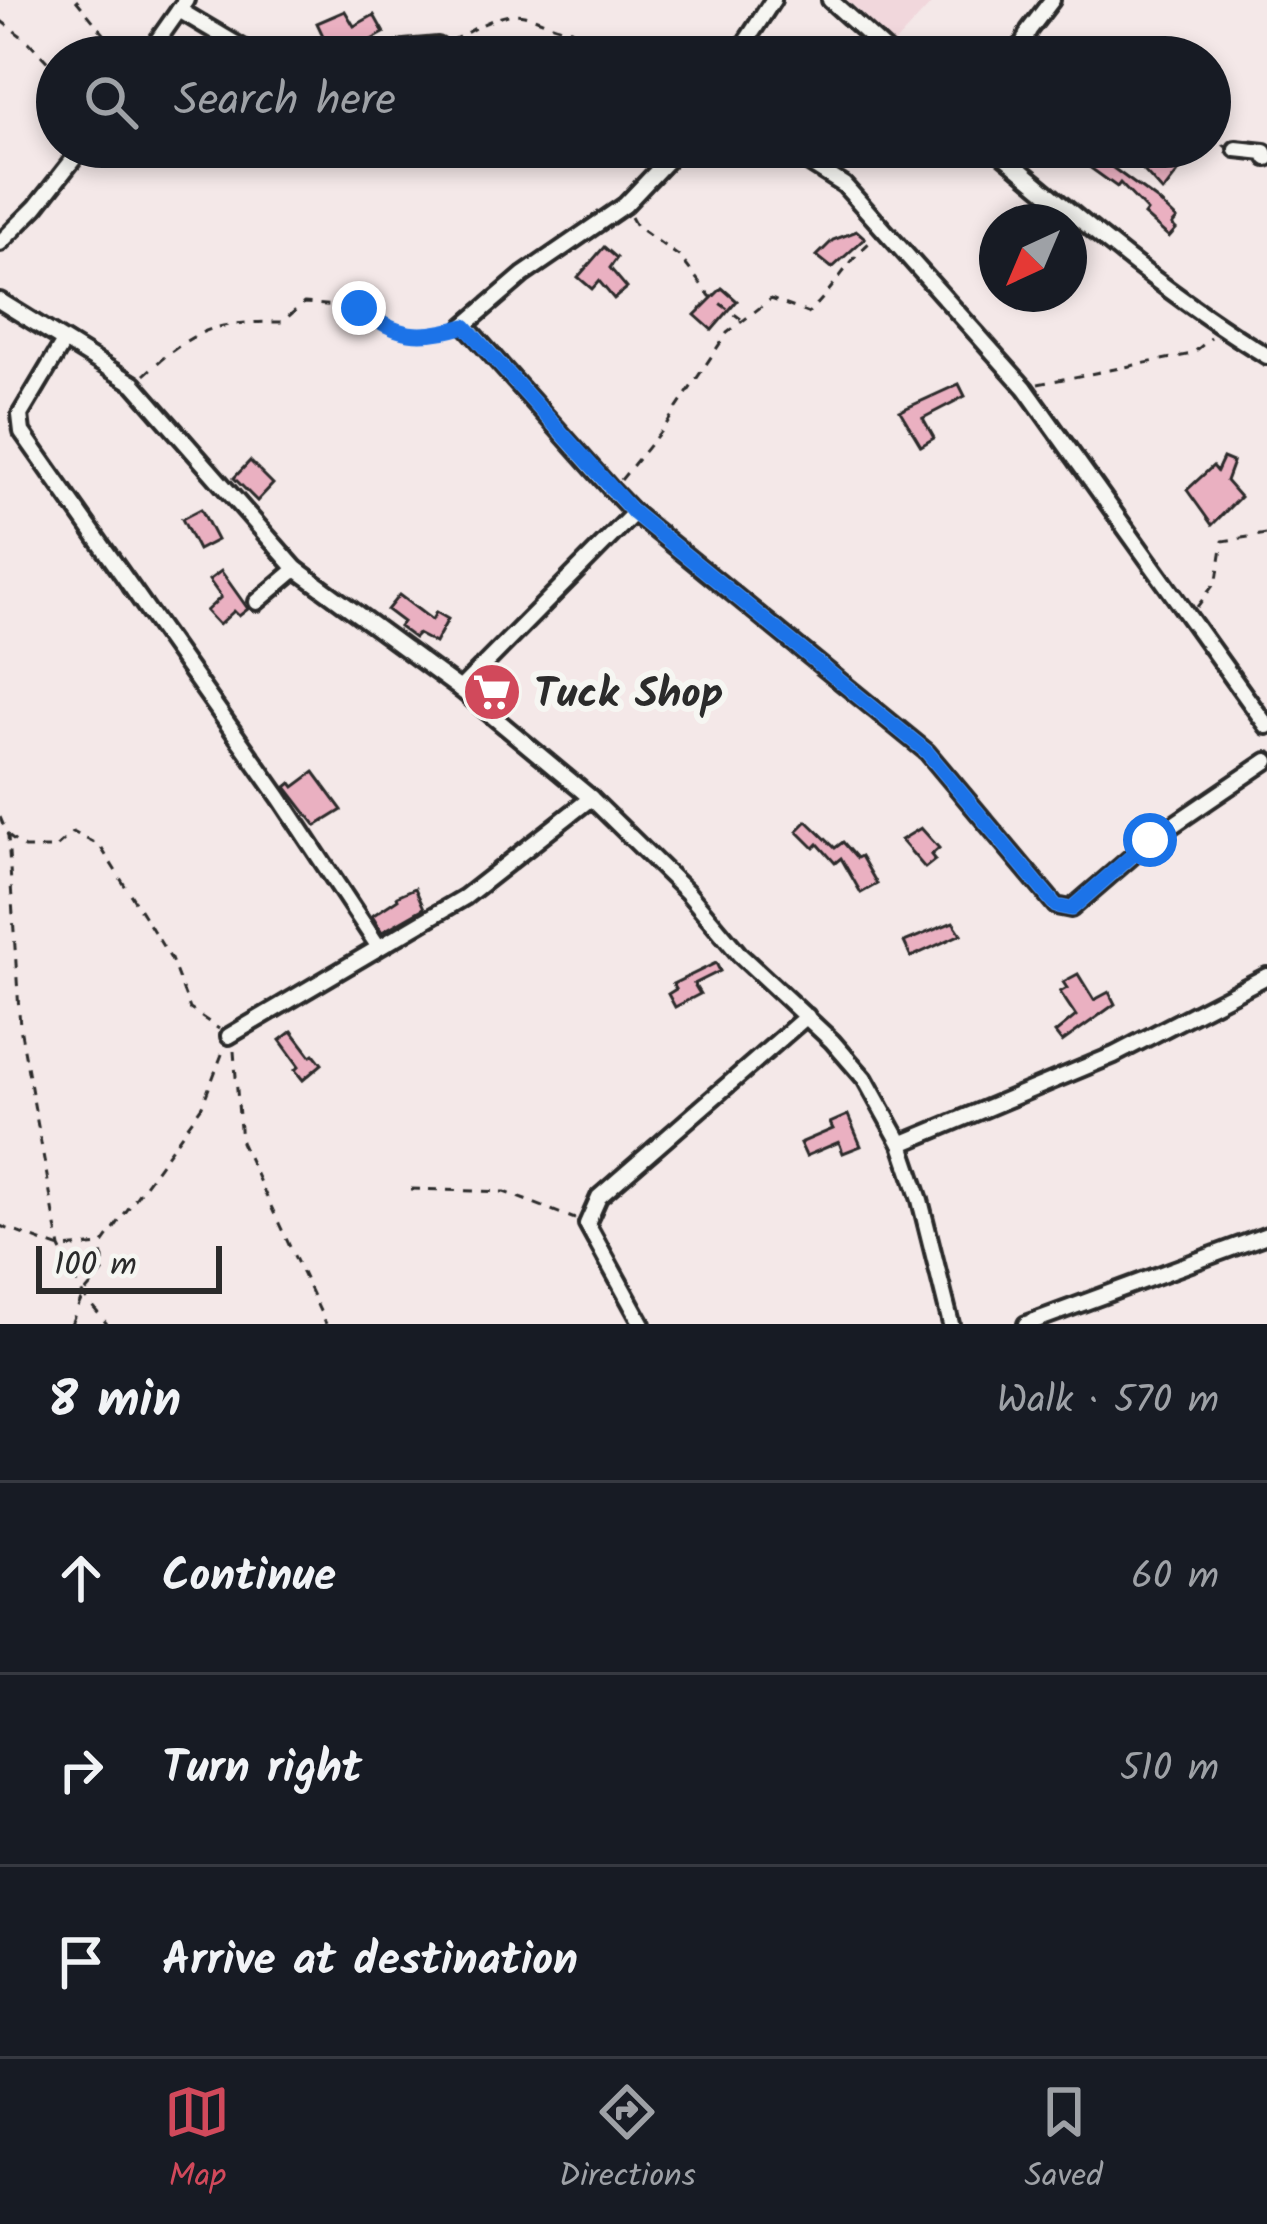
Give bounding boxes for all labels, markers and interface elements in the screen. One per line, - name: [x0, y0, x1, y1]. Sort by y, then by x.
- search box: [36, 36, 1231, 168]
- text: Search here: [174, 66, 396, 138]
- icon: search: [78, 69, 144, 135]
- north arrow: [979, 204, 1087, 312]
- route end: [332, 281, 386, 335]
- supermarket icon: Tuck Shop: [461, 661, 523, 723]
- place label: Tuck Shop: [534, 662, 723, 729]
- route start: [1123, 813, 1177, 867]
- scale bar: [36, 1240, 222, 1293]
- text: 100 m: [54, 1240, 137, 1293]
- text: 8 min: [48, 1362, 181, 1443]
- text: Walk · 570 m: [997, 1371, 1219, 1433]
- text: Continue: [162, 1542, 336, 1614]
- icon: ahead: [48, 1545, 114, 1611]
- text: 60 m: [1131, 1547, 1219, 1609]
- text: Turn right: [162, 1734, 362, 1806]
- icon: right: [48, 1737, 114, 1803]
- text: 510 m: [1120, 1739, 1219, 1801]
- text: Arrive at destination: [162, 1926, 578, 1998]
- icon: arrive: [48, 1929, 114, 1995]
- tab: Map: [164, 2079, 230, 2204]
- tab: Directions: [559, 2079, 696, 2204]
- tab: Saved: [1024, 2079, 1103, 2204]

